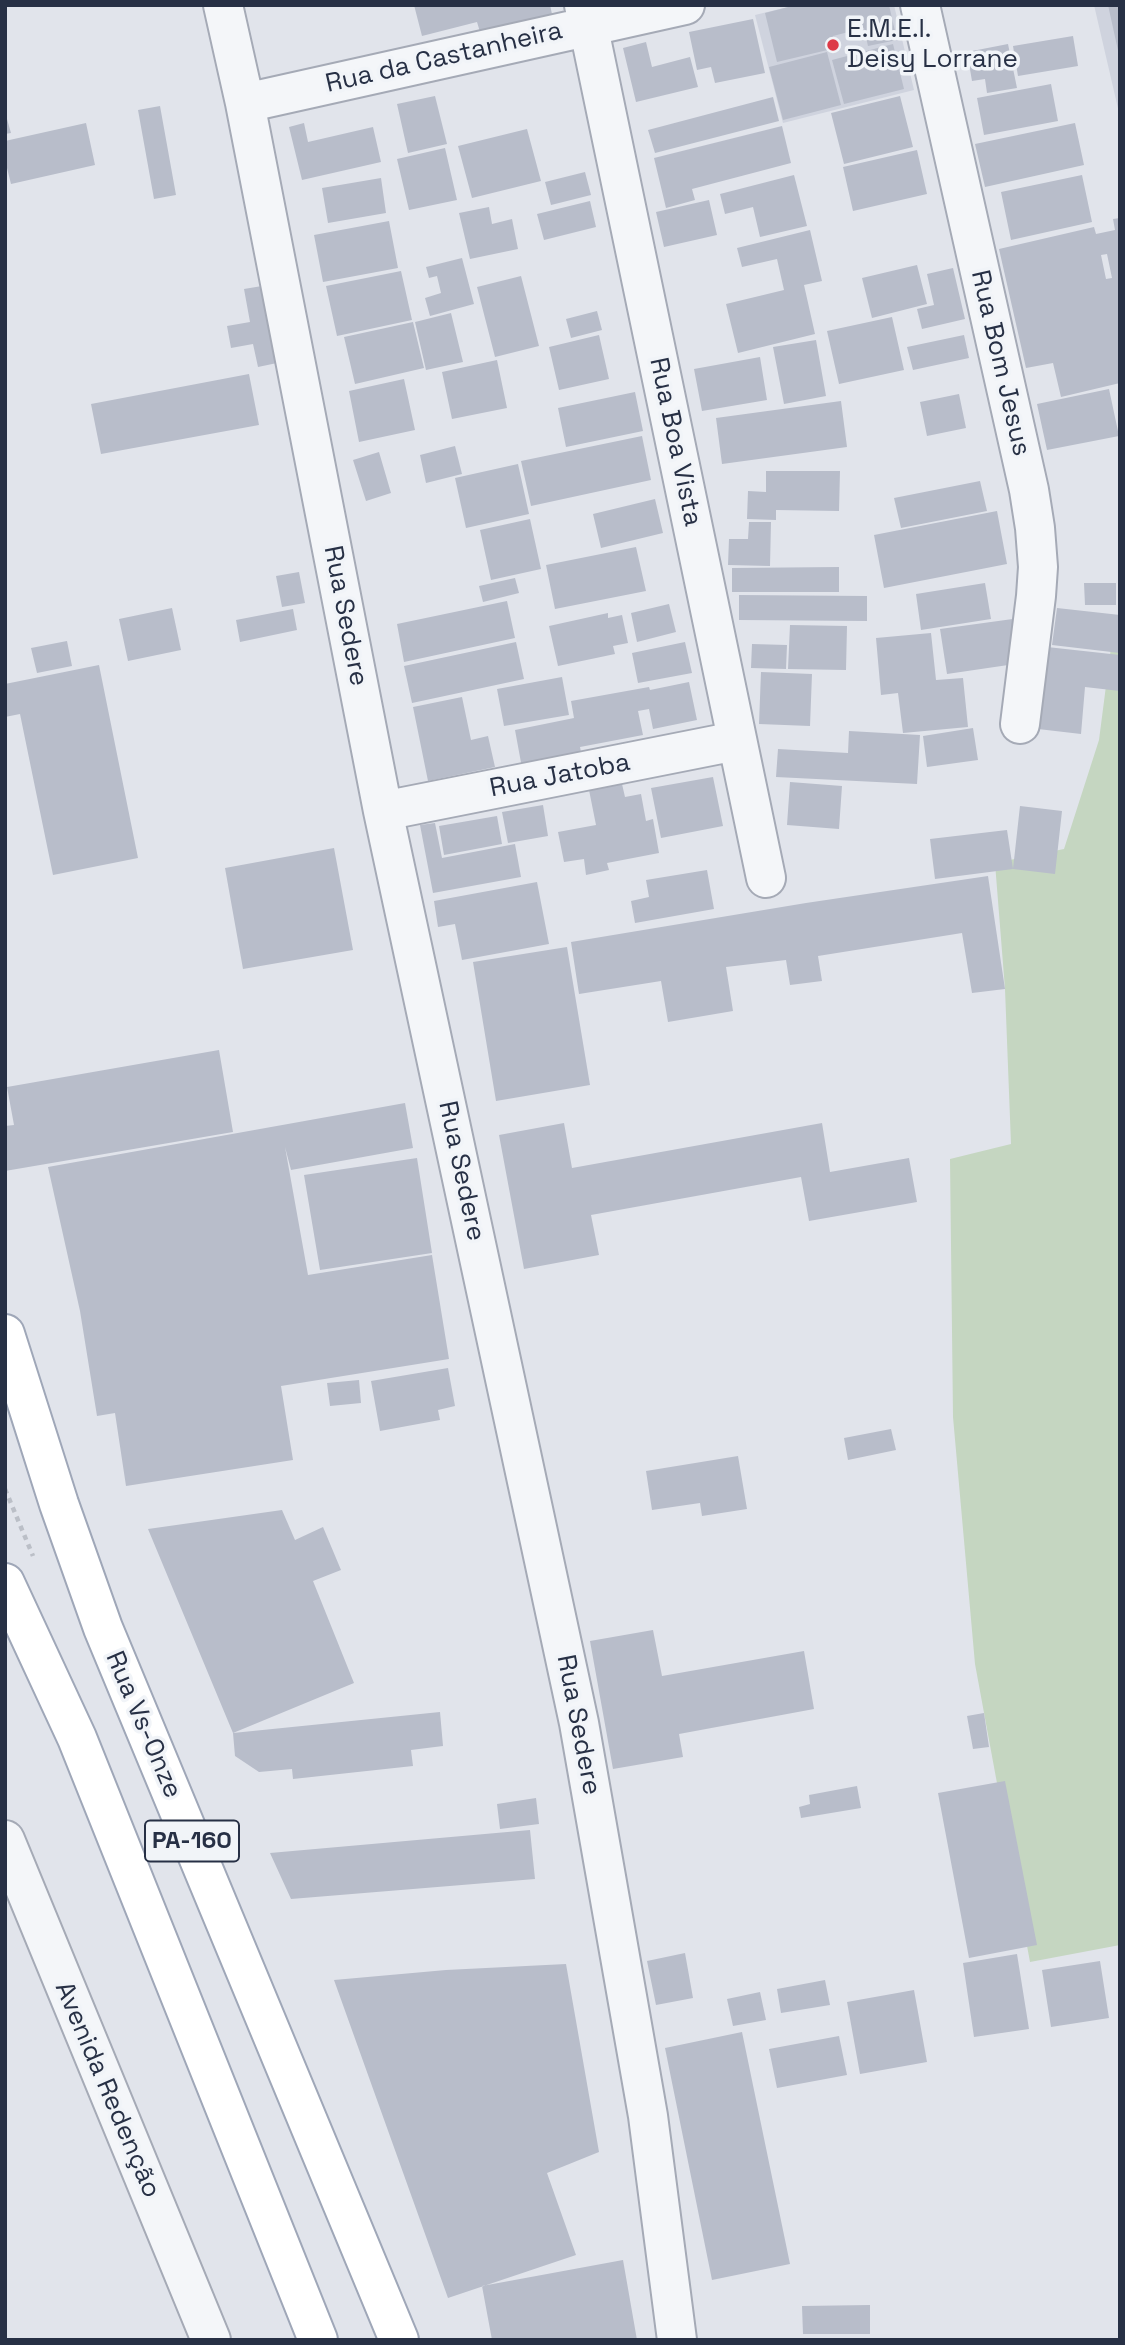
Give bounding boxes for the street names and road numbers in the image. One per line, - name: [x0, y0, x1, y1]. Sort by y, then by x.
- street label: Rua da Castanheira: [323, 16, 565, 100]
- street label: Rua Bom Jesus: [963, 267, 1037, 459]
- street label: Rua Boa Vista: [642, 355, 708, 529]
- street label: Rua Sedere: [316, 543, 374, 689]
- street label: Rua Jatoba: [487, 747, 633, 805]
- street label: Rua Sedere: [431, 1098, 491, 1244]
- street label: Rua Vs-Onze: [98, 1647, 188, 1803]
- street label: Rua Sedere: [549, 1652, 607, 1798]
- road number: PA-160: [145, 1820, 239, 1862]
- street label: Avenida Redenção: [47, 1977, 167, 2203]

